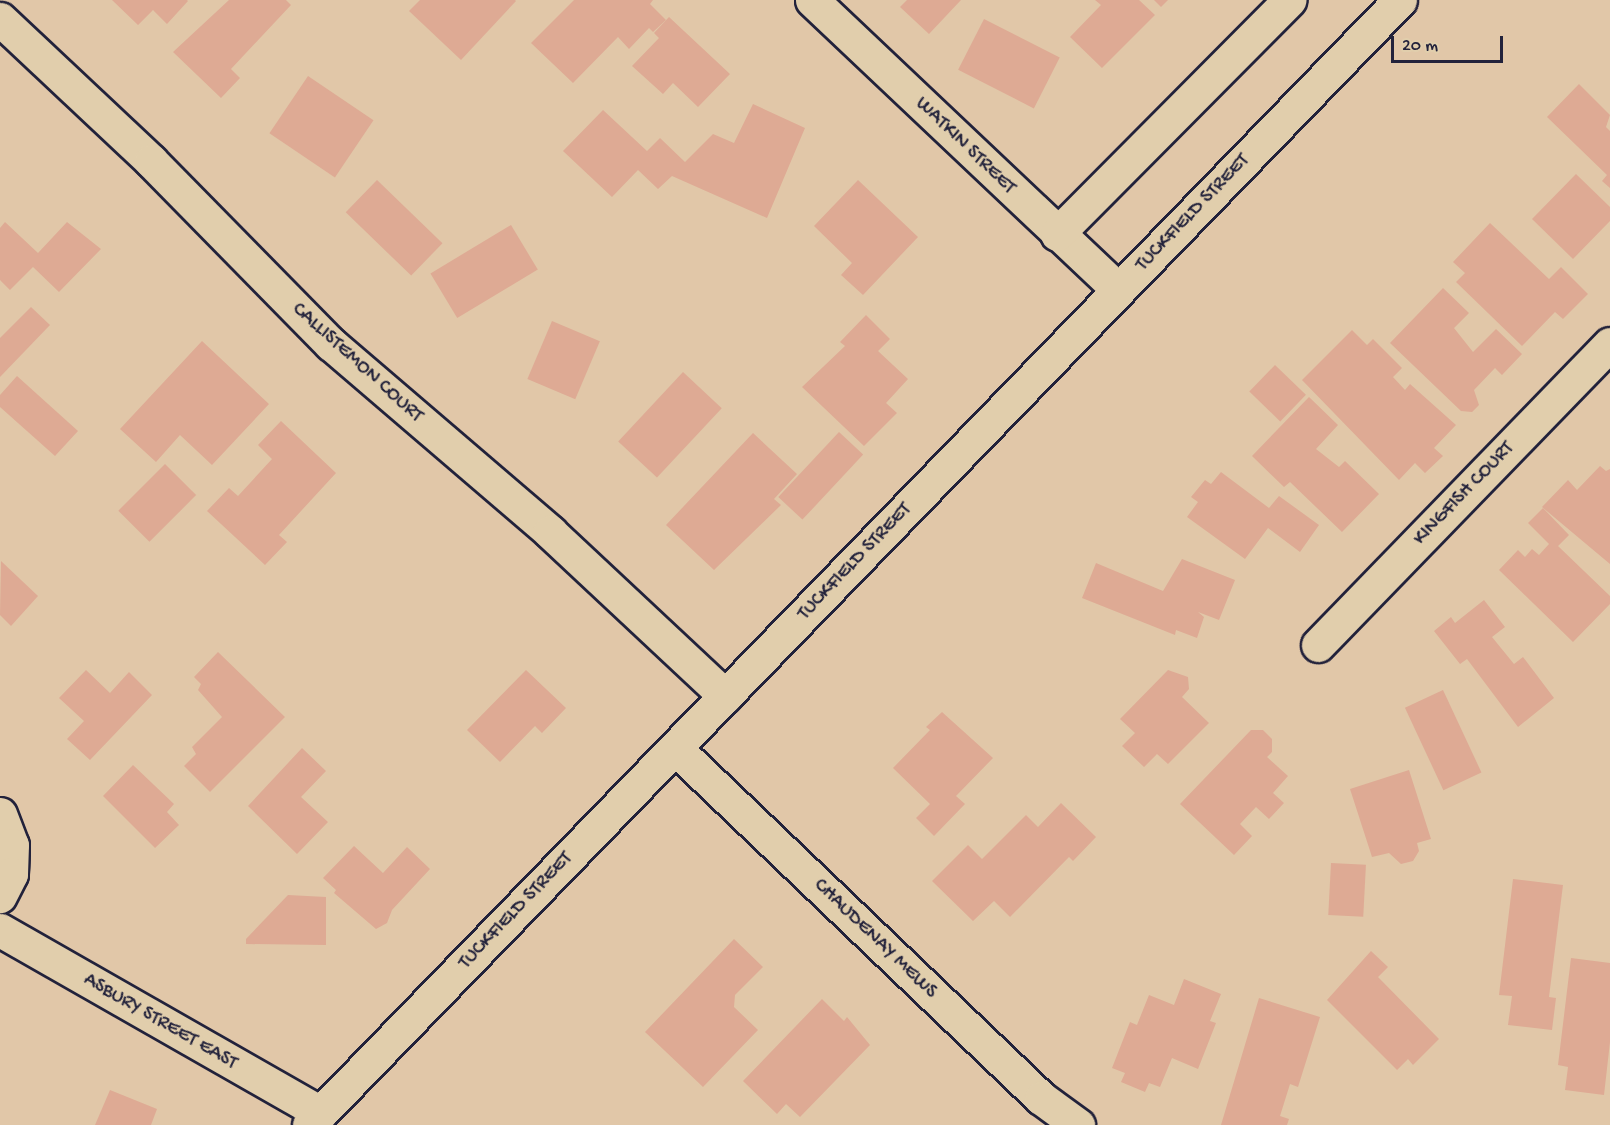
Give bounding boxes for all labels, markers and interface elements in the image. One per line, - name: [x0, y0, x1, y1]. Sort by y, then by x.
- scale bar: [1394, 24, 1506, 62]
- text: 20 m: [1402, 36, 1438, 57]
- street label: WATKIN STREET: [910, 92, 1020, 200]
- street label: TUCKFIELD STREET: [1131, 149, 1255, 277]
- street label: CALLISTEMON COURT: [287, 298, 427, 428]
- street label: KINGFISH COURT: [1409, 437, 1519, 551]
- street label: TUCKFIELD STREET: [793, 498, 917, 626]
- street label: TUCKFIELD STREET: [454, 847, 578, 975]
- street label: CHAUDENAY MEWS: [808, 874, 942, 1004]
- street label: ASBURY STREET EAST: [79, 968, 241, 1076]

